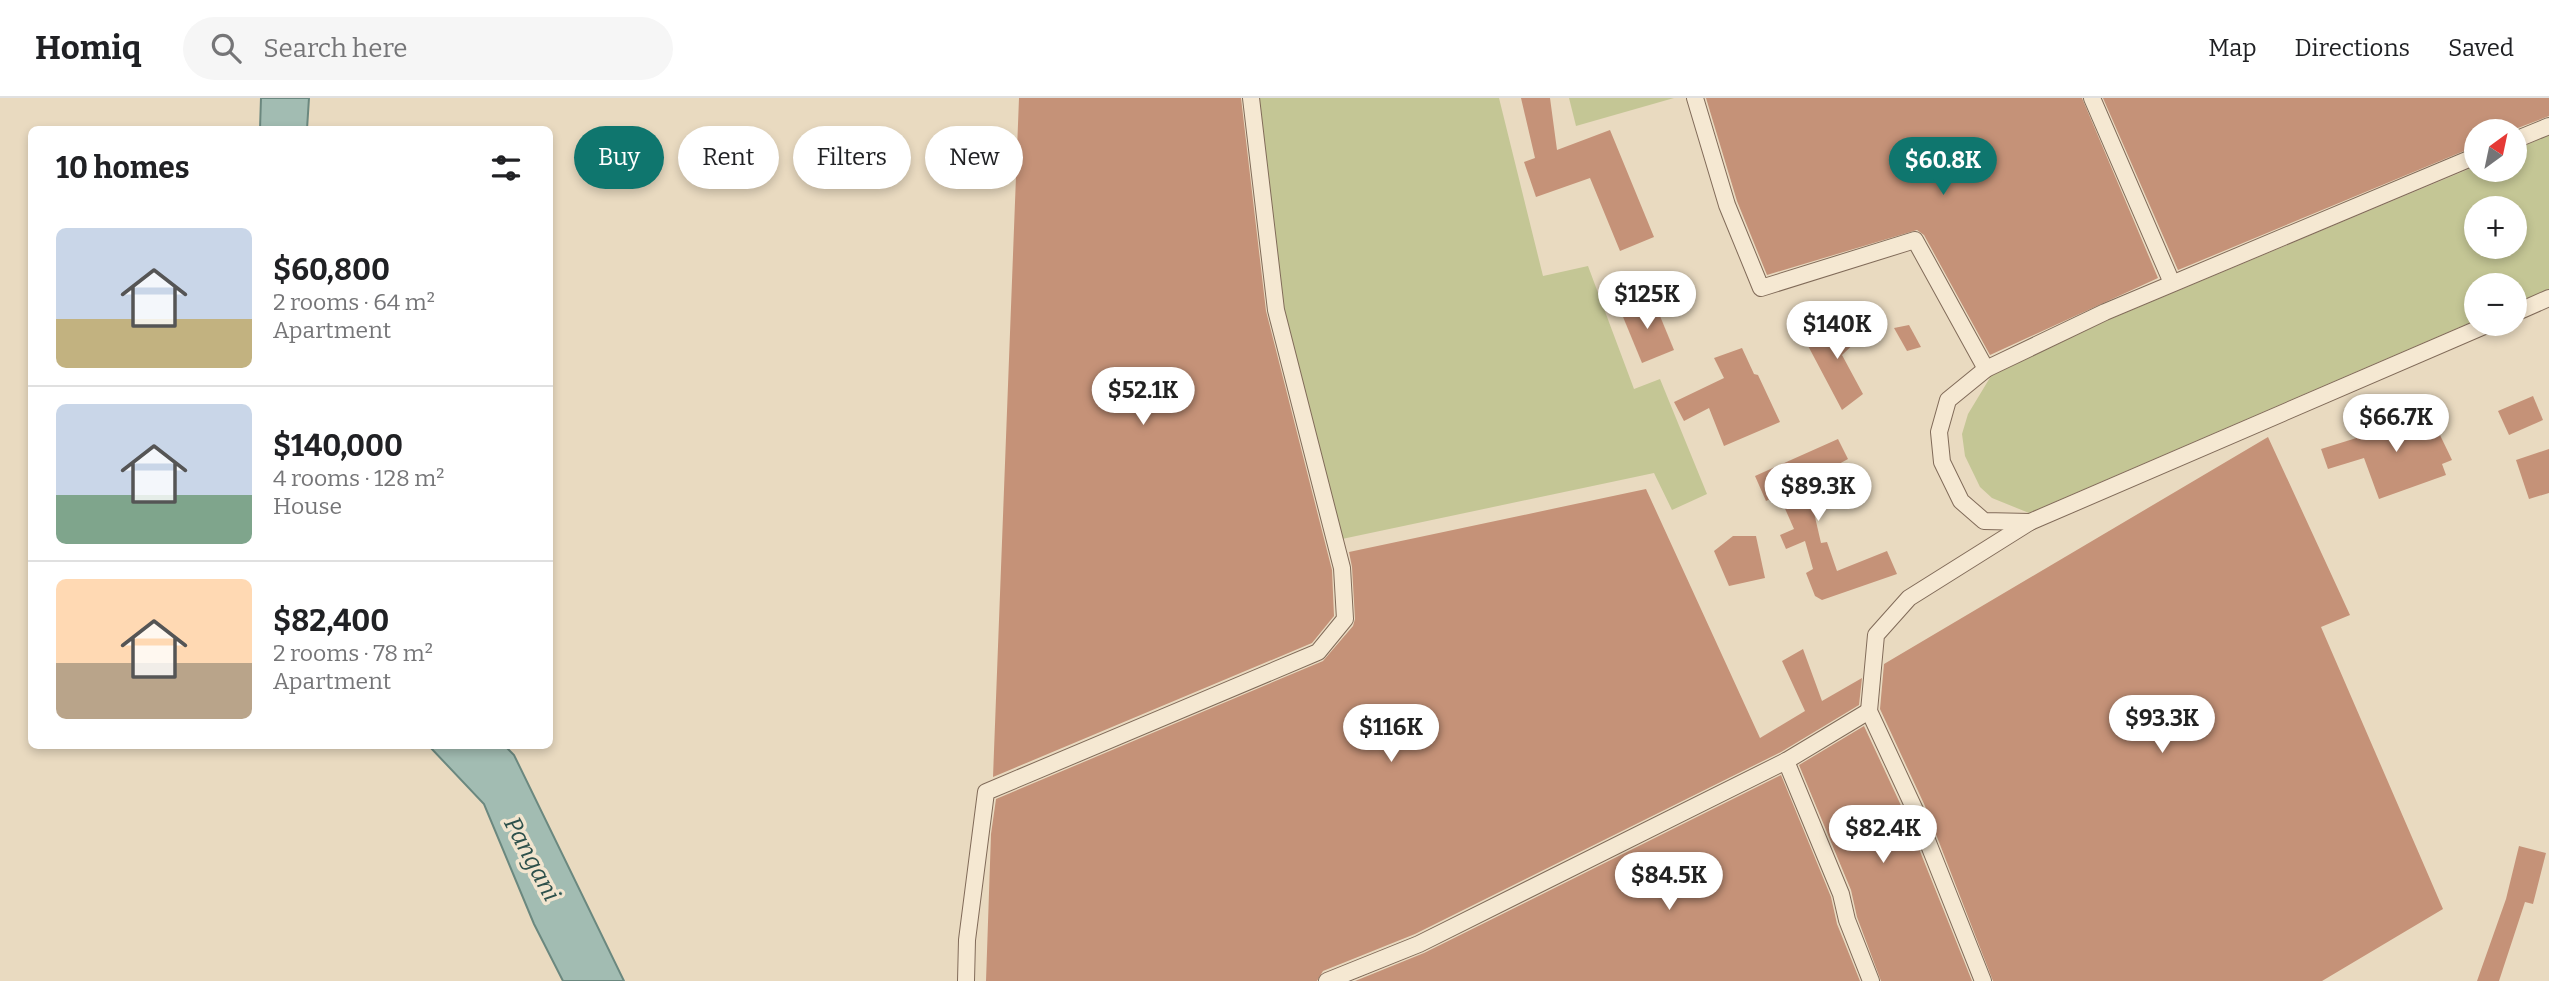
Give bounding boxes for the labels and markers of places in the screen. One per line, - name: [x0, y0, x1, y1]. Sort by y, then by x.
- pin: $60.8K: [1886, 138, 2000, 197]
- pin: $125K: [1598, 272, 1696, 331]
- pin: $140K: [1788, 302, 1886, 361]
- pin: $52.1K: [1086, 368, 1200, 427]
- pin: $66.7K: [2339, 394, 2453, 454]
- pin: $89.3K: [1761, 464, 1875, 523]
- pin: $93.3K: [2105, 696, 2219, 755]
- pin: $116K: [1342, 704, 1440, 764]
- pin: $82.4K: [1826, 806, 1940, 865]
- pin: $84.5K: [1612, 852, 1726, 912]

